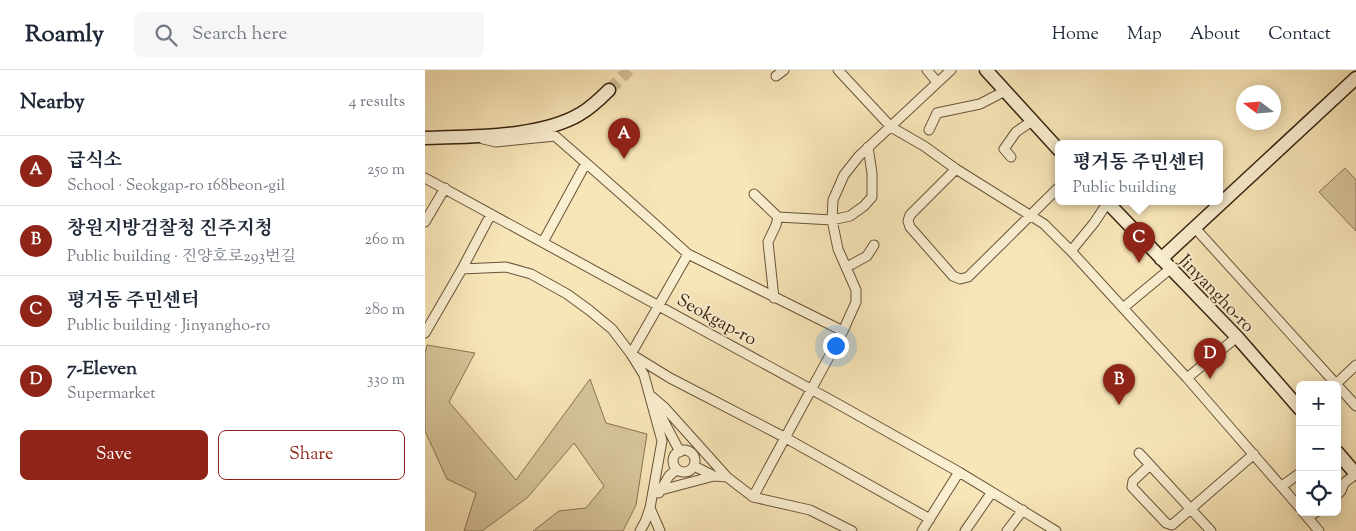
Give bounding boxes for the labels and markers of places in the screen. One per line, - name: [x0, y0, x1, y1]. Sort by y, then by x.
- pin: A: [608, 118, 640, 159]
- pin: C: [1123, 222, 1155, 263]
- pin: D: [1194, 338, 1226, 379]
- pin: B: [1103, 364, 1135, 405]

